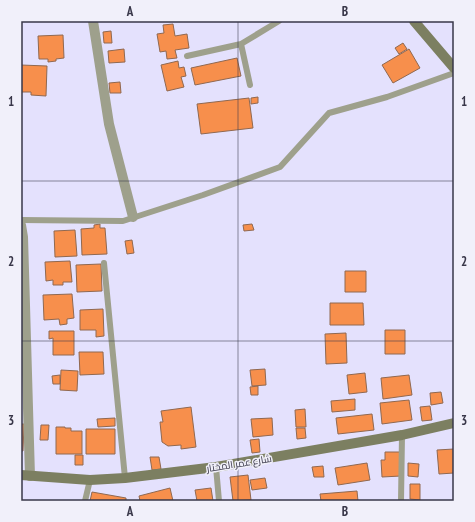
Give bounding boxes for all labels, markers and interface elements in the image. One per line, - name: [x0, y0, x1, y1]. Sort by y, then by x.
- text: A: [126, 3, 134, 20]
- text: B: [342, 3, 348, 20]
- text: 1: [8, 93, 14, 110]
- text: 1: [461, 93, 467, 110]
- text: 2: [8, 253, 14, 270]
- text: 2: [461, 253, 467, 270]
- text: 3: [8, 412, 14, 429]
- text: 3: [461, 412, 467, 429]
- street label: شارع عمر المختار: [204, 452, 273, 475]
- text: A: [126, 503, 134, 520]
- text: B: [342, 503, 348, 520]

